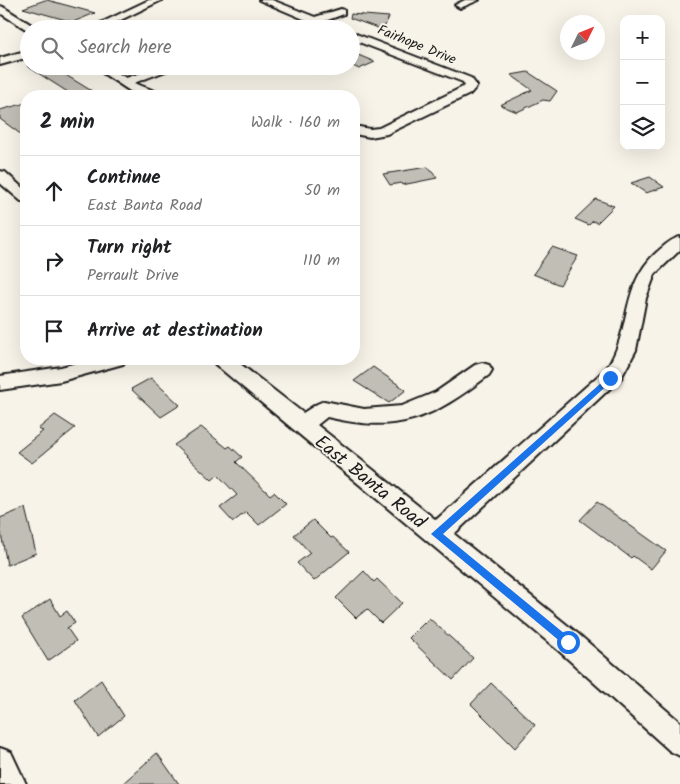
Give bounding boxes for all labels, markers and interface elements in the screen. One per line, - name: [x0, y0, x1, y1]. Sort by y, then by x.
- north arrow: [560, 15, 605, 60]
- map controls: [620, 15, 665, 150]
- button: +: [620, 15, 665, 60]
- street label: Fairhope Drive: [374, 19, 460, 71]
- search box: [20, 20, 360, 75]
- text: Search here: [78, 33, 172, 63]
- icon: search: [38, 34, 66, 62]
- button: −: [620, 60, 665, 105]
- button: layers: [620, 105, 665, 150]
- text: 2 min: [40, 106, 95, 139]
- text: Walk · 160 m: [251, 110, 340, 135]
- text: Continue: [87, 163, 160, 193]
- icon: ahead: [40, 177, 68, 205]
- text: 50 m: [304, 178, 340, 203]
- text: East Banta Road: [87, 193, 202, 218]
- text: Turn right: [87, 233, 172, 263]
- icon: right: [40, 247, 68, 275]
- text: 110 m: [303, 248, 340, 273]
- text: Perrault Drive: [87, 263, 179, 288]
- text: Arrive at destination: [87, 316, 263, 346]
- icon: arrive: [40, 317, 68, 345]
- route end: [599, 367, 622, 390]
- street label: East Banta Road: [307, 428, 433, 537]
- route start: [557, 631, 580, 654]

